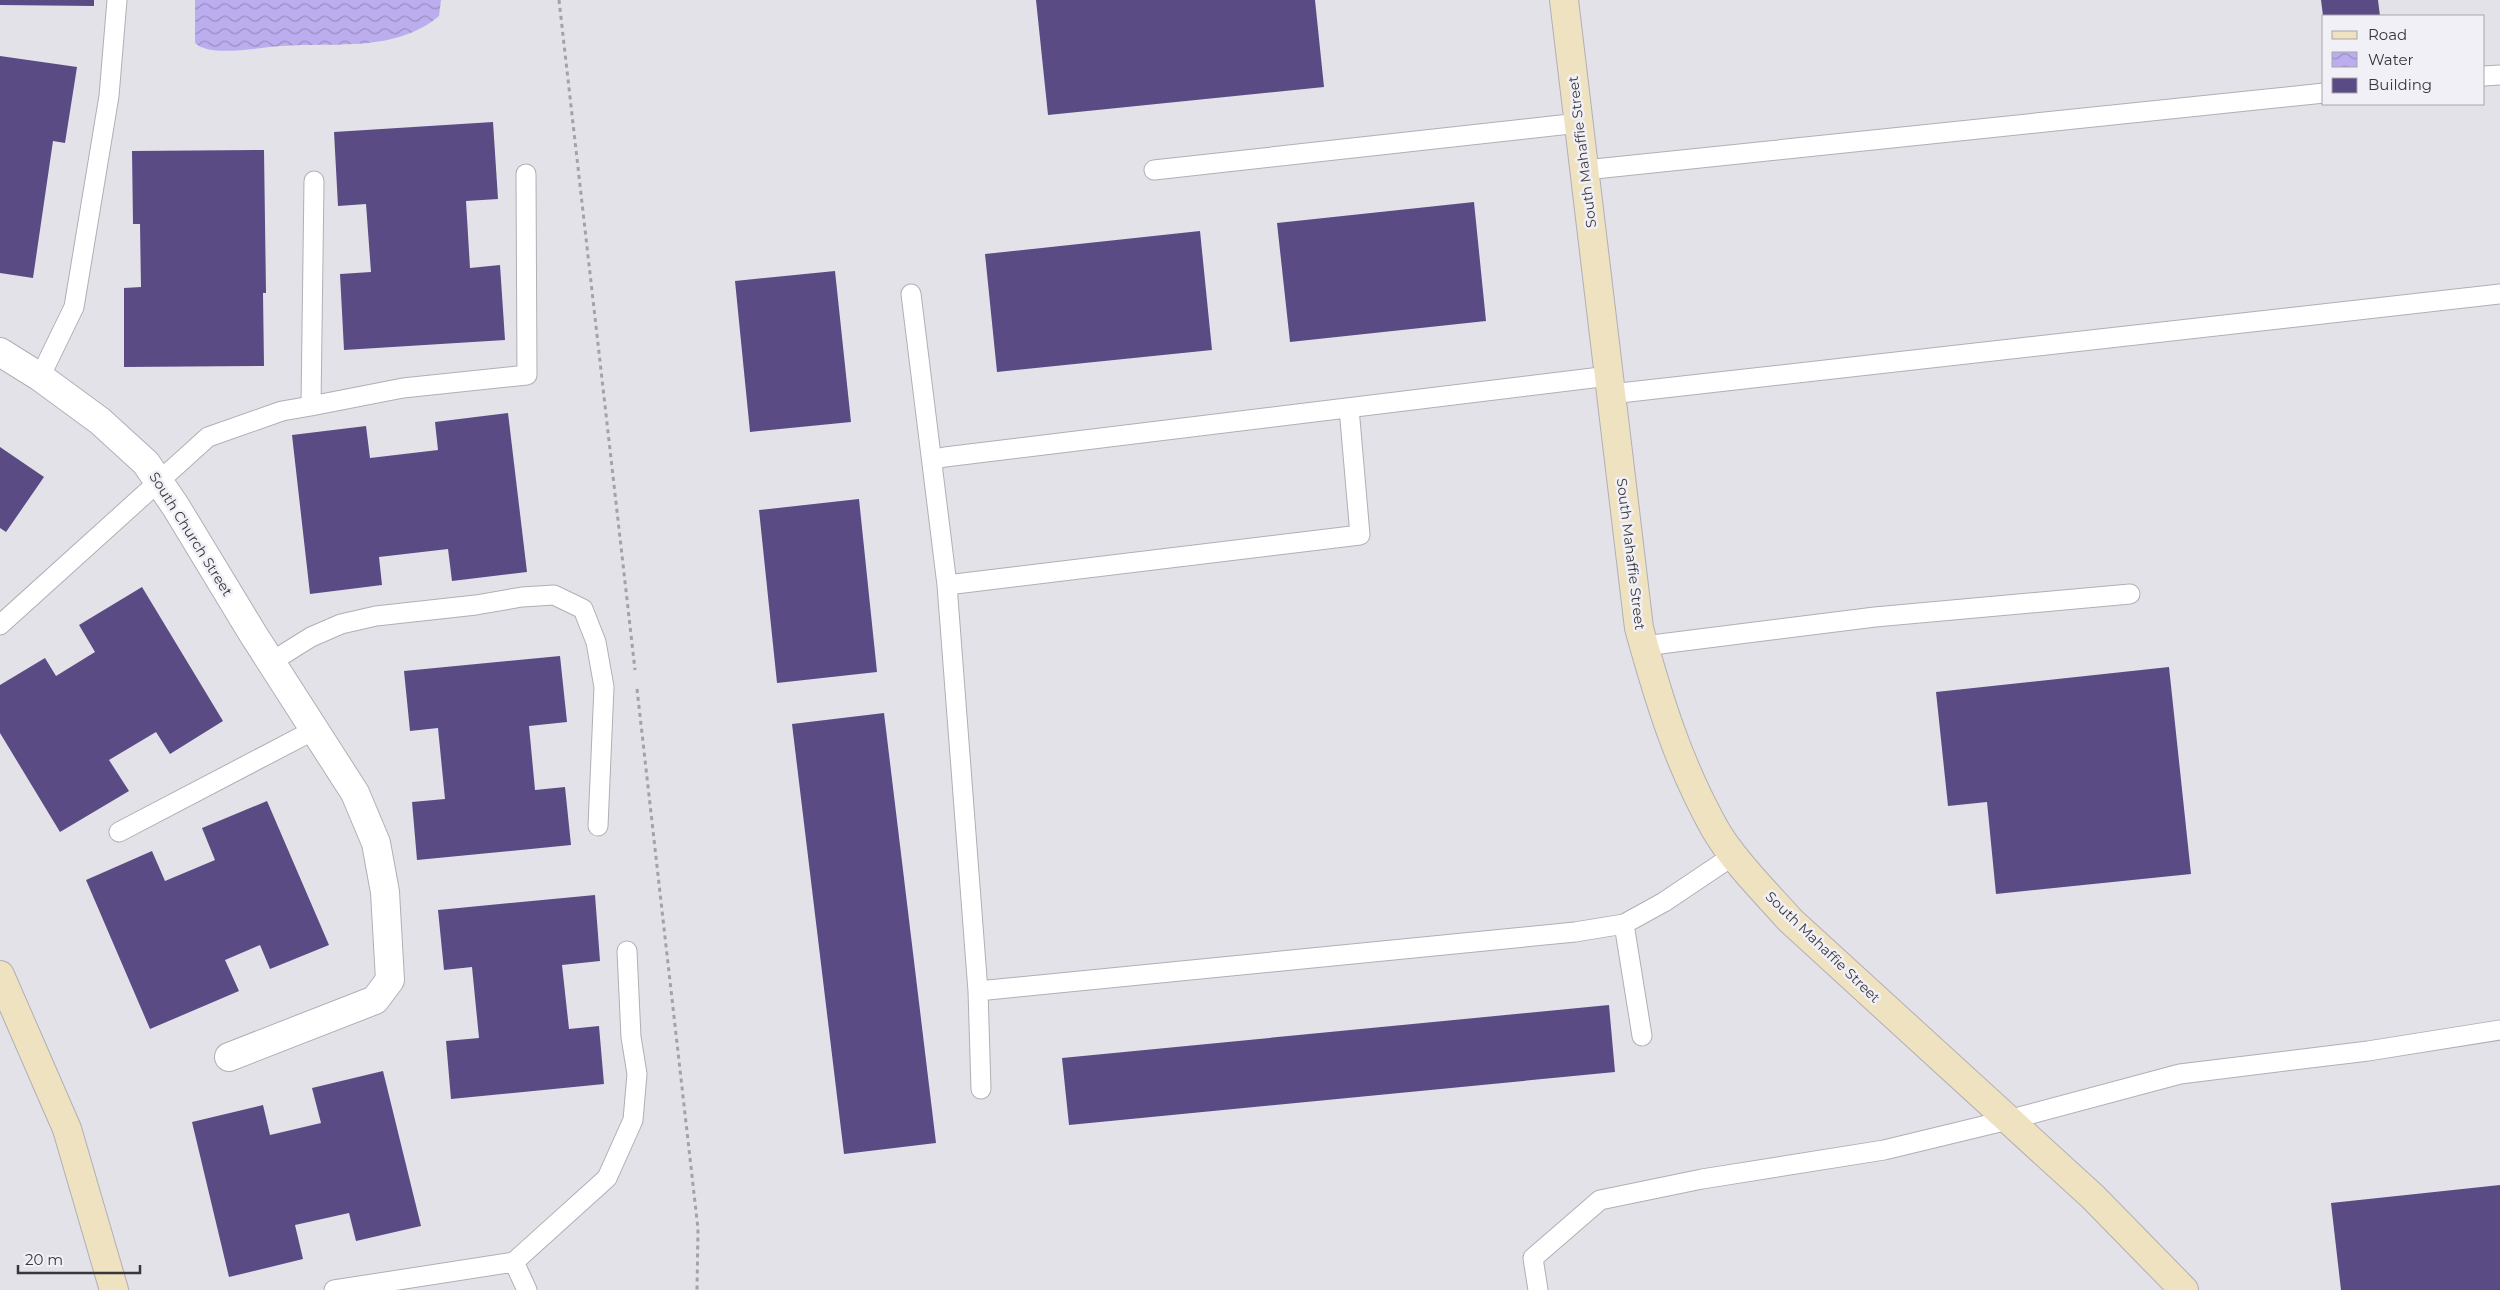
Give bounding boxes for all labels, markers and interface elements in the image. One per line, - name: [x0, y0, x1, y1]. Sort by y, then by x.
- legend: [2322, 15, 2485, 105]
- text: Road: [2368, 25, 2407, 44]
- text: Water: [2368, 50, 2414, 69]
- street label: South Mahaffie Street: [1564, 75, 1600, 229]
- text: Building: [2368, 75, 2432, 94]
- street label: South Church Street: [145, 469, 237, 600]
- street label: South Mahaffie Street: [1613, 477, 1649, 631]
- street label: South Mahaffie Street: [1762, 887, 1884, 1007]
- scale bar: [18, 1242, 140, 1274]
- text: 20 m: [25, 1250, 63, 1269]

